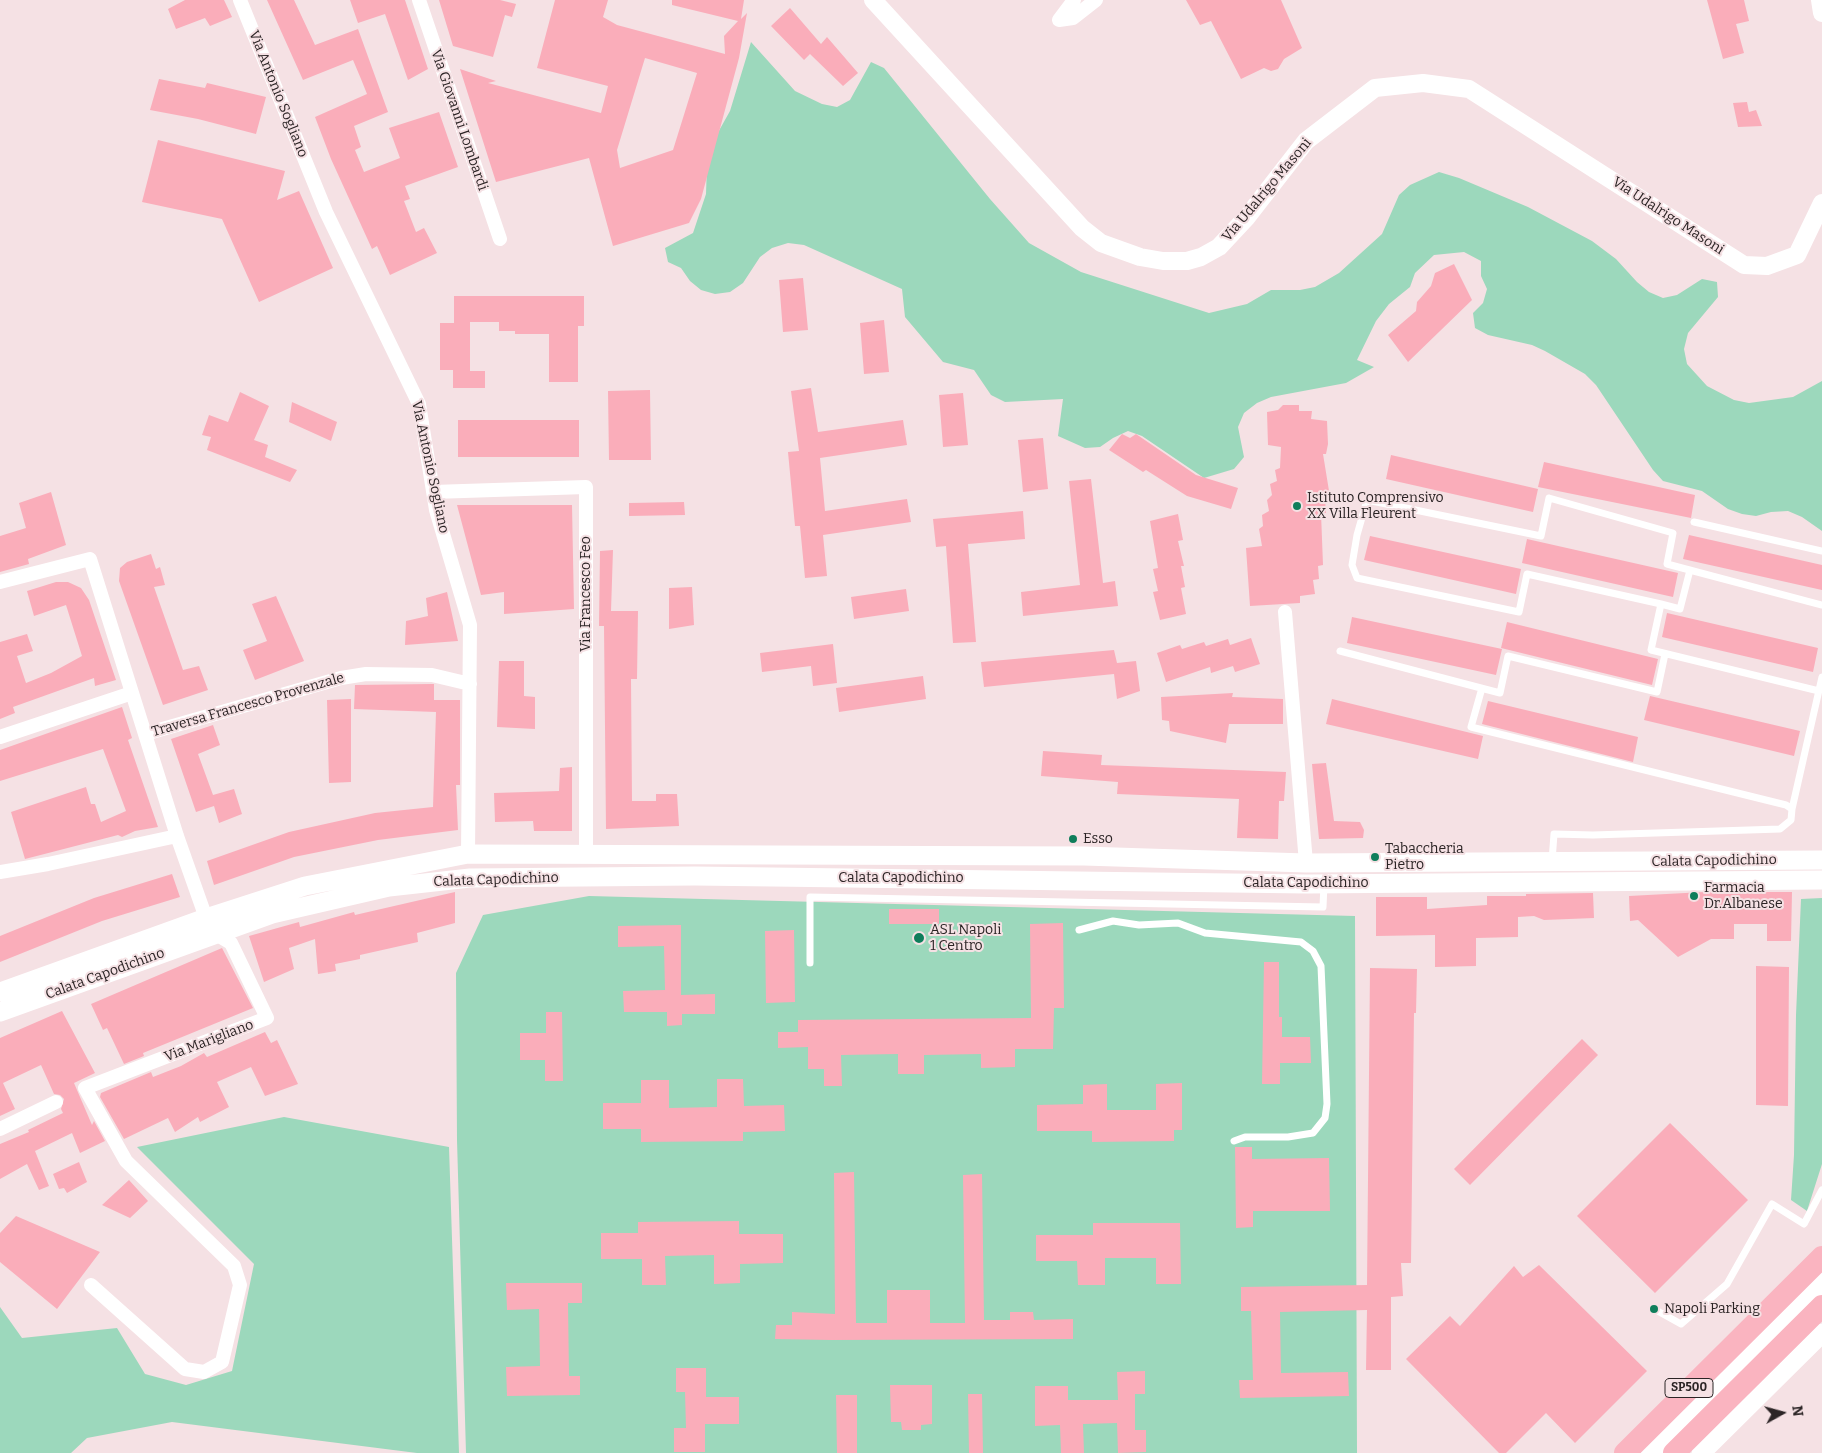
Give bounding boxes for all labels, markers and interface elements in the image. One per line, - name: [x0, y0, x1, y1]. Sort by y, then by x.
- street label: Via Antonio Sogliano: [245, 28, 311, 160]
- street label: Via Giovanni Lombardi: [427, 47, 491, 193]
- street label: Via Udalrigo Masoni: [1219, 135, 1315, 245]
- street label: Via Udalrigo Masoni: [1609, 174, 1727, 258]
- street label: Via Antonio Sogliano: [408, 399, 452, 535]
- place label: Istituto Comprensivo XX Villa Fleurent: [1307, 490, 1444, 522]
- marker: Istituto Comprensivo XX Villa Fleurent: [1291, 500, 1303, 512]
- street label: Via Francesco Feo: [578, 536, 594, 652]
- street label: Traversa Francesco Provenzale: [150, 669, 346, 741]
- place label: Esso: [1083, 831, 1113, 847]
- marker: Esso: [1067, 833, 1079, 845]
- place label: Tabaccheria Pietro: [1385, 841, 1464, 874]
- marker: Tabaccheria Pietro: [1369, 851, 1381, 863]
- street label: Calata Capodichino: [1651, 852, 1777, 870]
- street label: Calata Capodichino: [433, 869, 559, 891]
- street label: Calata Capodichino: [838, 870, 964, 886]
- street label: Calata Capodichino: [1243, 875, 1369, 891]
- place label: Farmacia Dr.Albanese: [1704, 880, 1783, 912]
- marker: Farmacia Dr.Albanese: [1688, 890, 1700, 902]
- place label: ASL Napoli 1 Centro: [930, 922, 1001, 954]
- marker: ASL Napoli 1 Centro: [912, 931, 926, 945]
- street label: Calata Capodichino: [43, 945, 167, 1003]
- street label: Via Marigliano: [162, 1016, 256, 1066]
- place label: Napoli Parking: [1664, 1301, 1760, 1317]
- marker: Napoli Parking: [1648, 1303, 1660, 1315]
- road number: SP500: [1665, 1379, 1713, 1398]
- north arrow: [1757, 1388, 1807, 1438]
- text: N: [1788, 1405, 1806, 1418]

